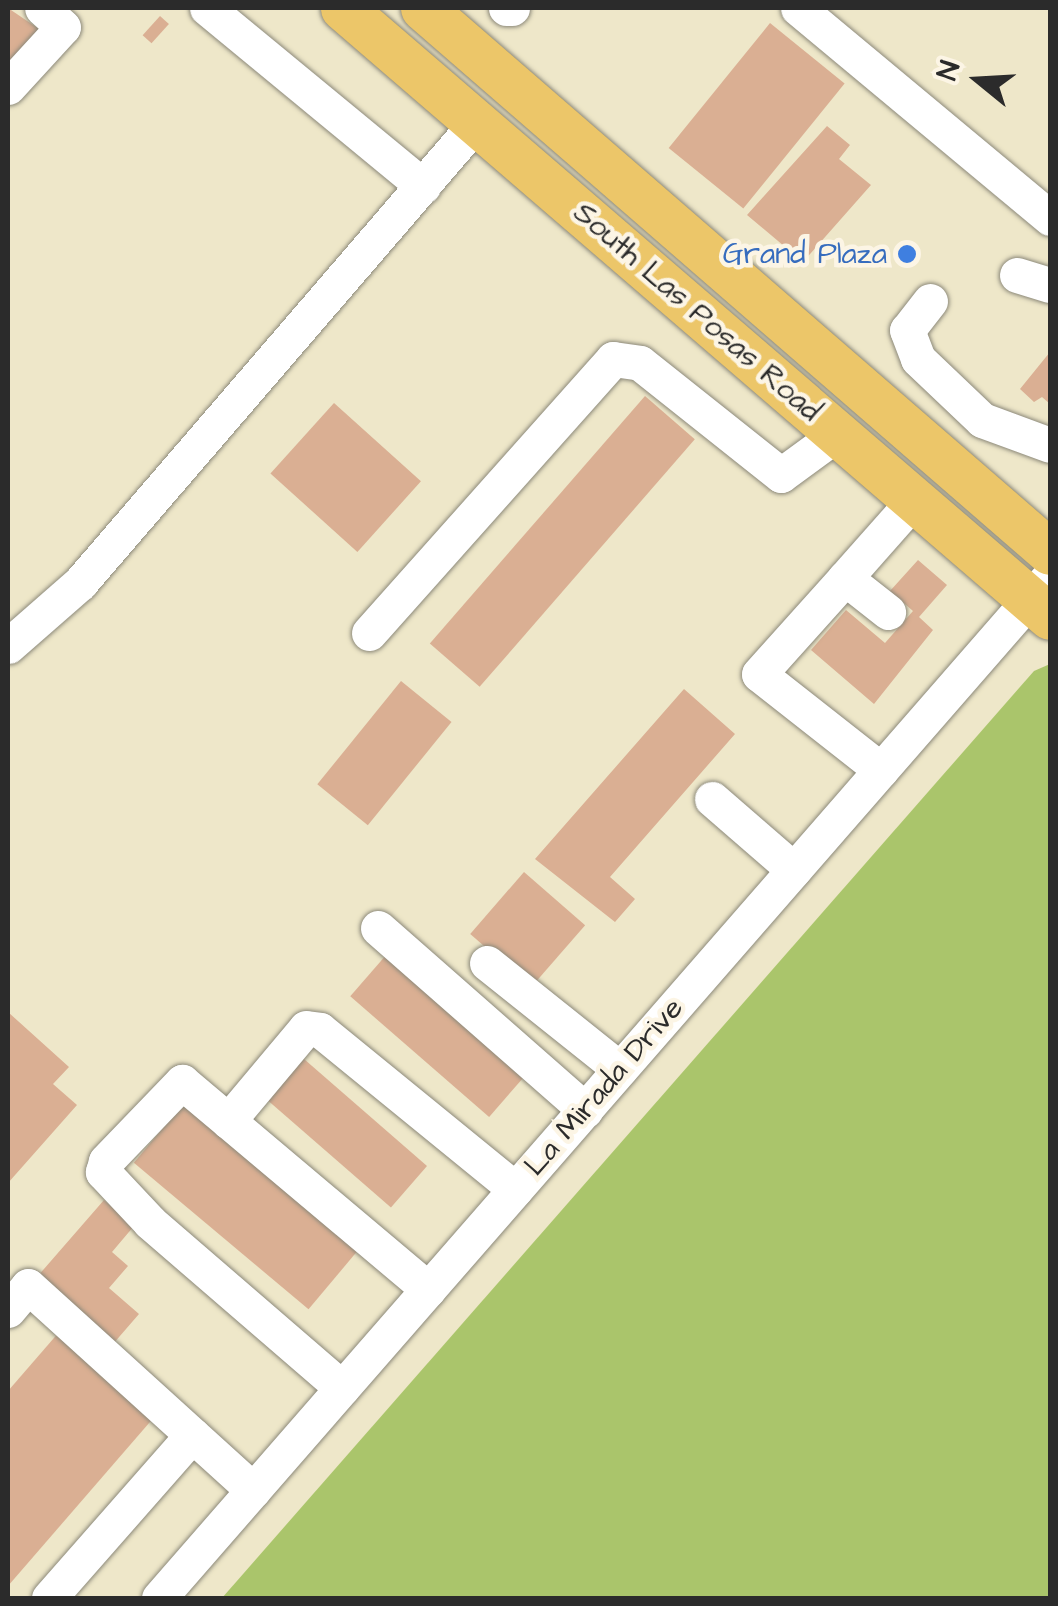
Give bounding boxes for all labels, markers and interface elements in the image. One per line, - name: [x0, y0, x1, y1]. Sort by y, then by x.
- north arrow: [928, 30, 1028, 130]
- text: N: [928, 56, 970, 85]
- street label: South Las Posas Road: [566, 195, 828, 429]
- place label: Grand Plaza: [723, 236, 887, 272]
- marker: Grand Plaza: [896, 243, 918, 265]
- street label: La Mirada Drive: [517, 991, 691, 1183]

